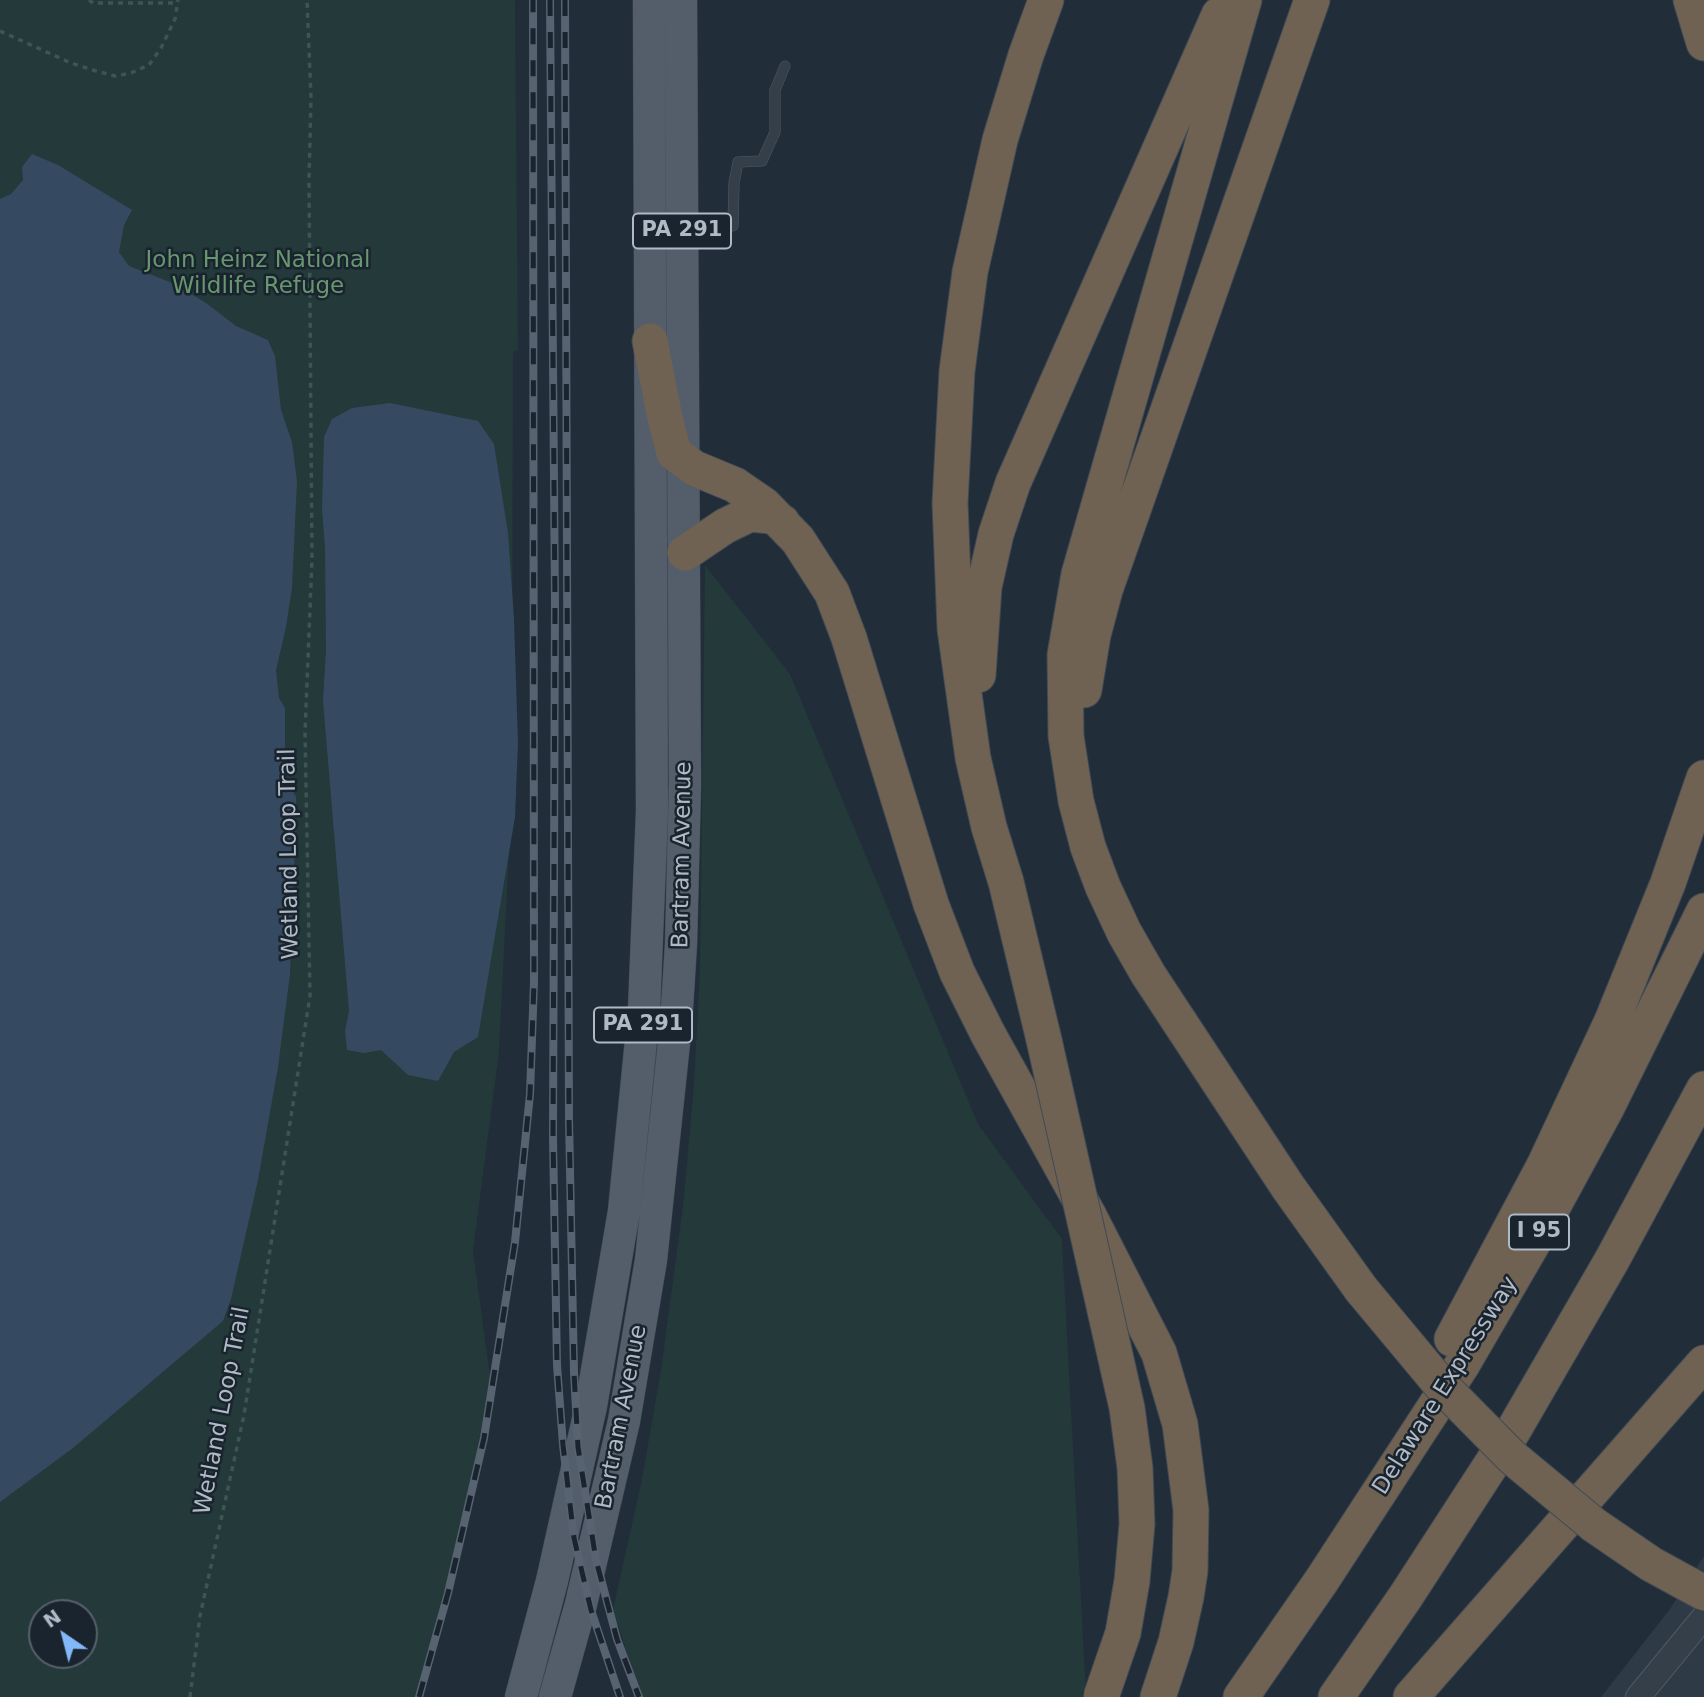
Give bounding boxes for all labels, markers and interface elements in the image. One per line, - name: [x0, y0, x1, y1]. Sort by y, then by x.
- road number: PA 291: [633, 214, 731, 248]
- park label: John Heinz National Wildlife Refuge: [146, 247, 370, 301]
- street label: Wetland Loop Trail: [274, 748, 306, 960]
- street label: Bartram Avenue: [668, 761, 698, 949]
- road number: PA 291: [594, 1007, 692, 1042]
- road number: I 95: [1509, 1214, 1569, 1250]
- street label: Delaware Expressway: [1368, 1272, 1524, 1500]
- street label: Wetland Loop Trail: [189, 1305, 257, 1517]
- street label: Bartram Avenue: [591, 1323, 653, 1511]
- north arrow: [28, 1599, 98, 1669]
- text: N: [39, 1605, 65, 1632]

